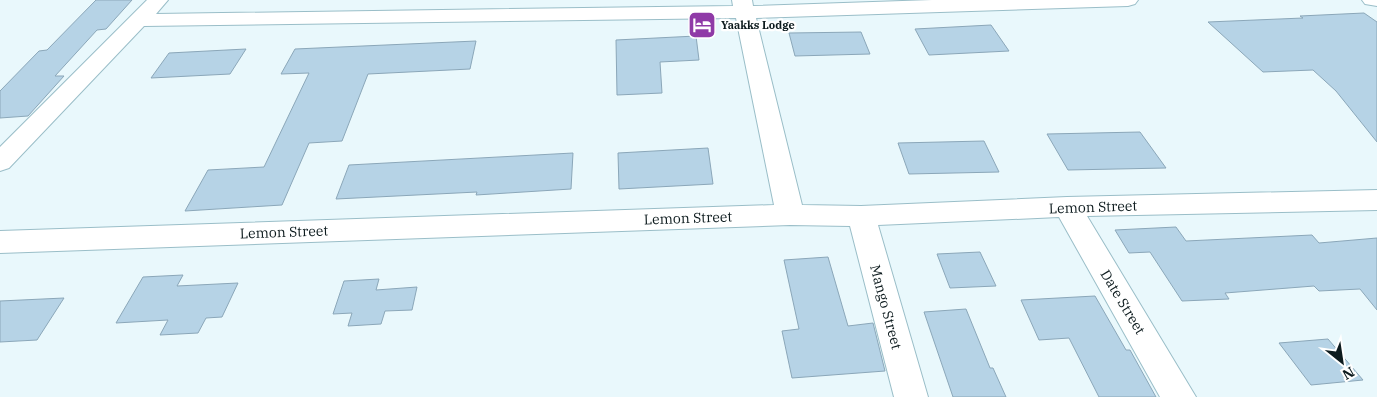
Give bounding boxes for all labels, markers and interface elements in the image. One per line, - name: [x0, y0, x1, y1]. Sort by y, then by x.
- hotel icon: Yaakks Lodge: [687, 10, 717, 40]
- place label: Yaakks Lodge: [721, 18, 795, 32]
- street label: Lemon Street: [1048, 196, 1138, 218]
- street label: Lemon Street: [643, 207, 733, 229]
- street label: Lemon Street: [239, 221, 329, 243]
- street label: Mango Street: [866, 263, 906, 351]
- street label: Date Street: [1097, 266, 1149, 338]
- north arrow: [1317, 337, 1367, 387]
- text: N: [1339, 363, 1358, 384]

